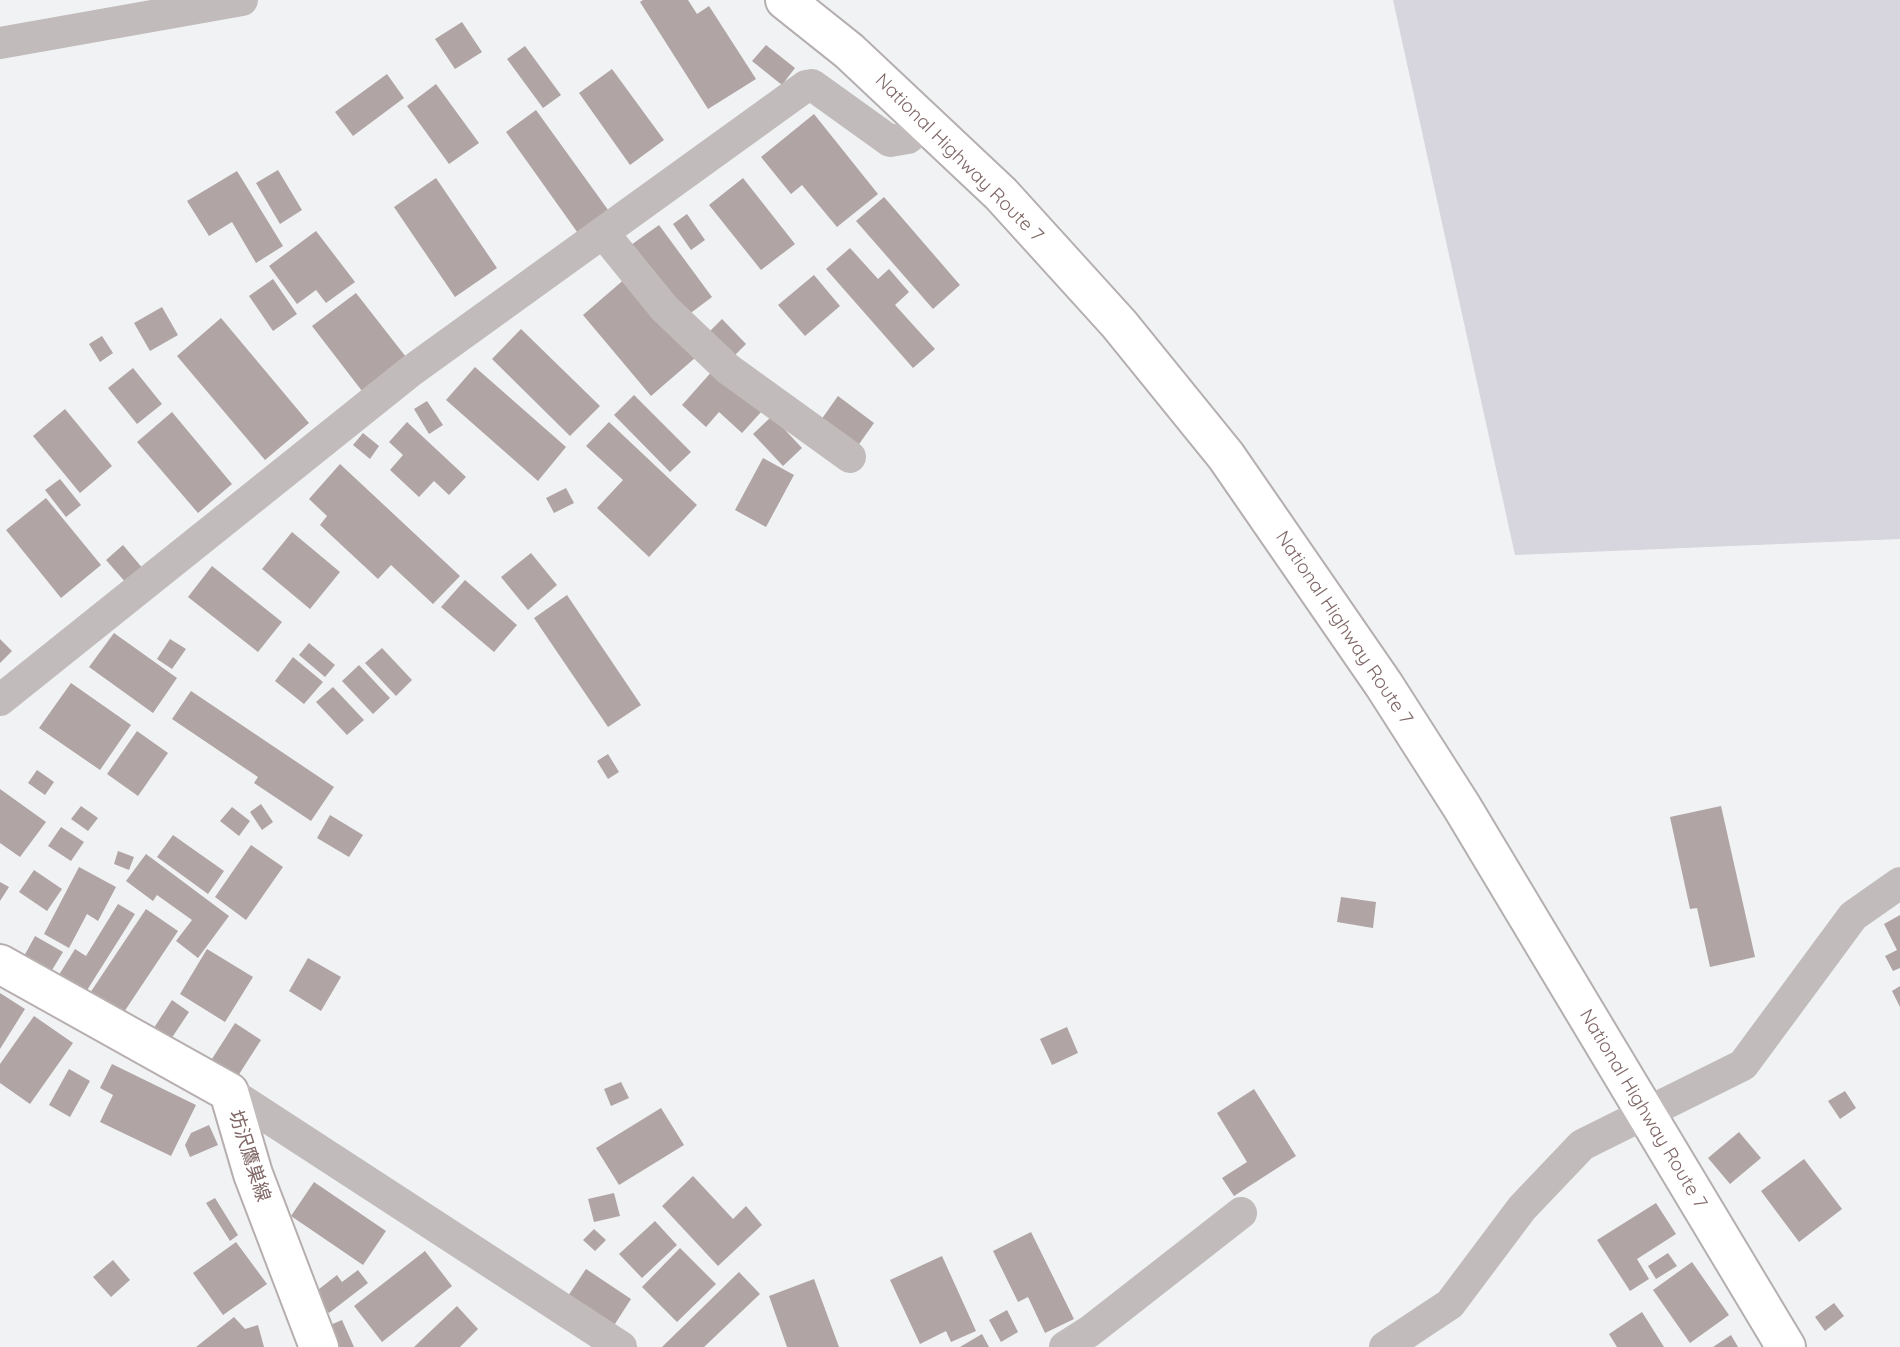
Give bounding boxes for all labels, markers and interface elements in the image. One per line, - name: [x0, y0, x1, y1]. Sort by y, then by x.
- street label: National Highway Route 7: [870, 69, 1048, 247]
- street label: National Highway Route 7: [1271, 527, 1417, 729]
- street label: National Highway Route 7: [1574, 1005, 1712, 1213]
- street label: 坊沢鷹巣線: [223, 1107, 275, 1205]

